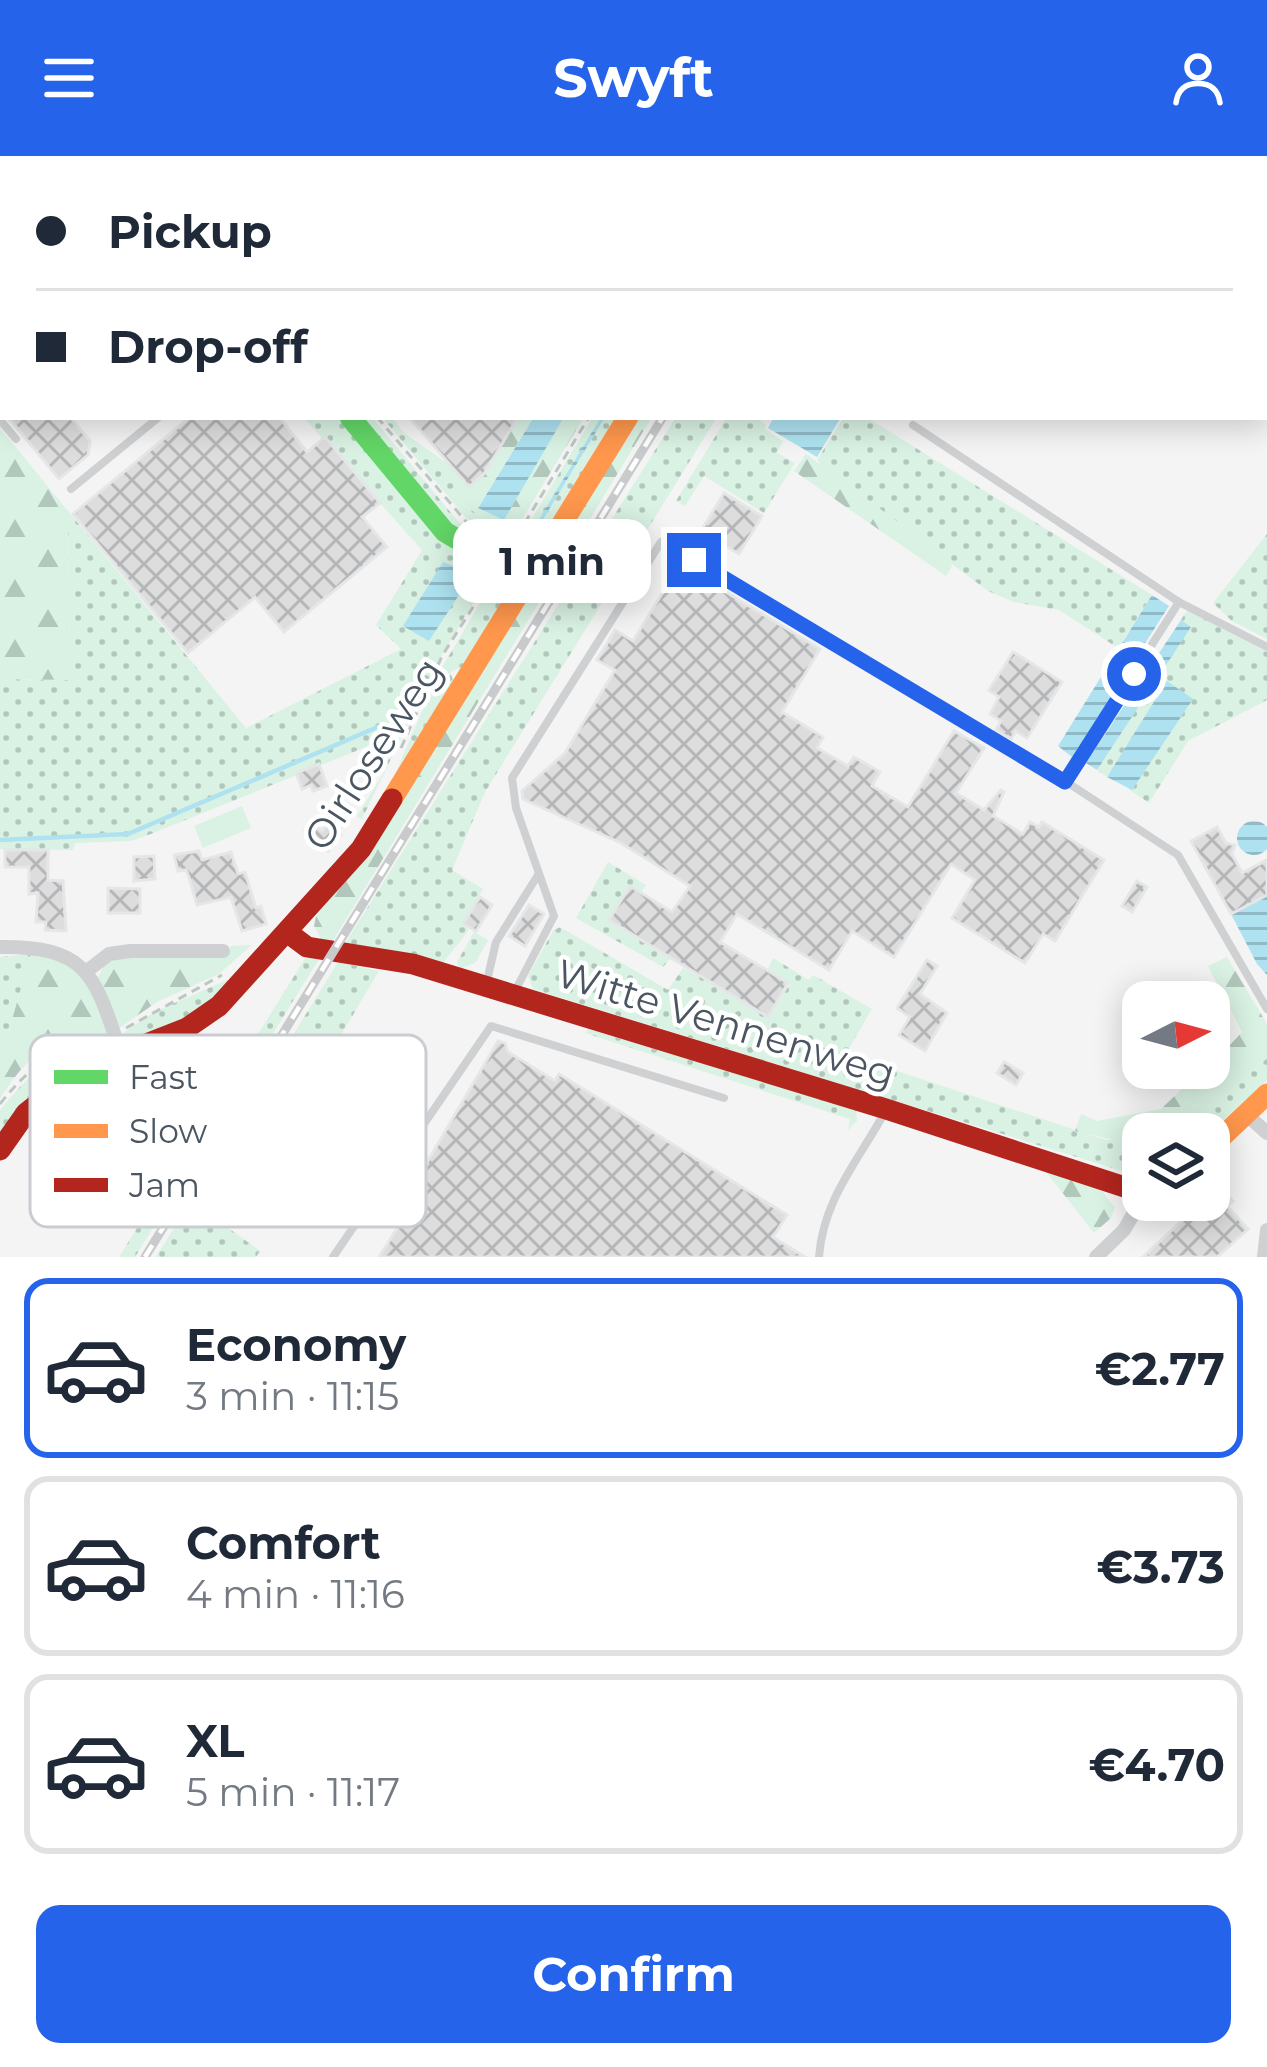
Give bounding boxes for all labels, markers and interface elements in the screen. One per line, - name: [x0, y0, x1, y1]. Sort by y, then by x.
- icon: menu: [36, 45, 102, 111]
- text: Swyft: [553, 45, 714, 111]
- icon: person: [1165, 45, 1231, 111]
- text: Pickup: [108, 204, 272, 259]
- text: Drop-off: [108, 319, 308, 374]
- callout: 1 min: [454, 518, 652, 602]
- route end: [667, 533, 721, 587]
- text: 1 min: [499, 537, 605, 585]
- route start: [1107, 647, 1161, 701]
- street label: Oirloseweg: [293, 649, 453, 859]
- street label: Witte Vennenweg: [551, 949, 901, 1097]
- north arrow: [1122, 981, 1230, 1089]
- map controls: [1122, 981, 1230, 1221]
- legend: [30, 1035, 426, 1227]
- text: Fast: [129, 1057, 198, 1097]
- text: Slow: [129, 1111, 207, 1151]
- button: layers: [1122, 1113, 1230, 1221]
- text: Jam: [128, 1165, 200, 1205]
- icon: car: [42, 1314, 150, 1422]
- text: Economy: [186, 1317, 406, 1372]
- text: €2.77: [1095, 1341, 1225, 1396]
- text: 3 min · 11:15: [186, 1372, 399, 1420]
- icon: car: [42, 1512, 150, 1620]
- text: Comfort: [186, 1515, 381, 1570]
- text: €3.73: [1097, 1539, 1225, 1594]
- text: 4 min · 11:16: [186, 1570, 405, 1618]
- icon: car: [42, 1710, 150, 1818]
- text: XL: [186, 1713, 244, 1768]
- text: €4.70: [1089, 1737, 1225, 1792]
- text: 5 min · 11:17: [186, 1768, 400, 1816]
- button: Confirm: [36, 1905, 1231, 2043]

